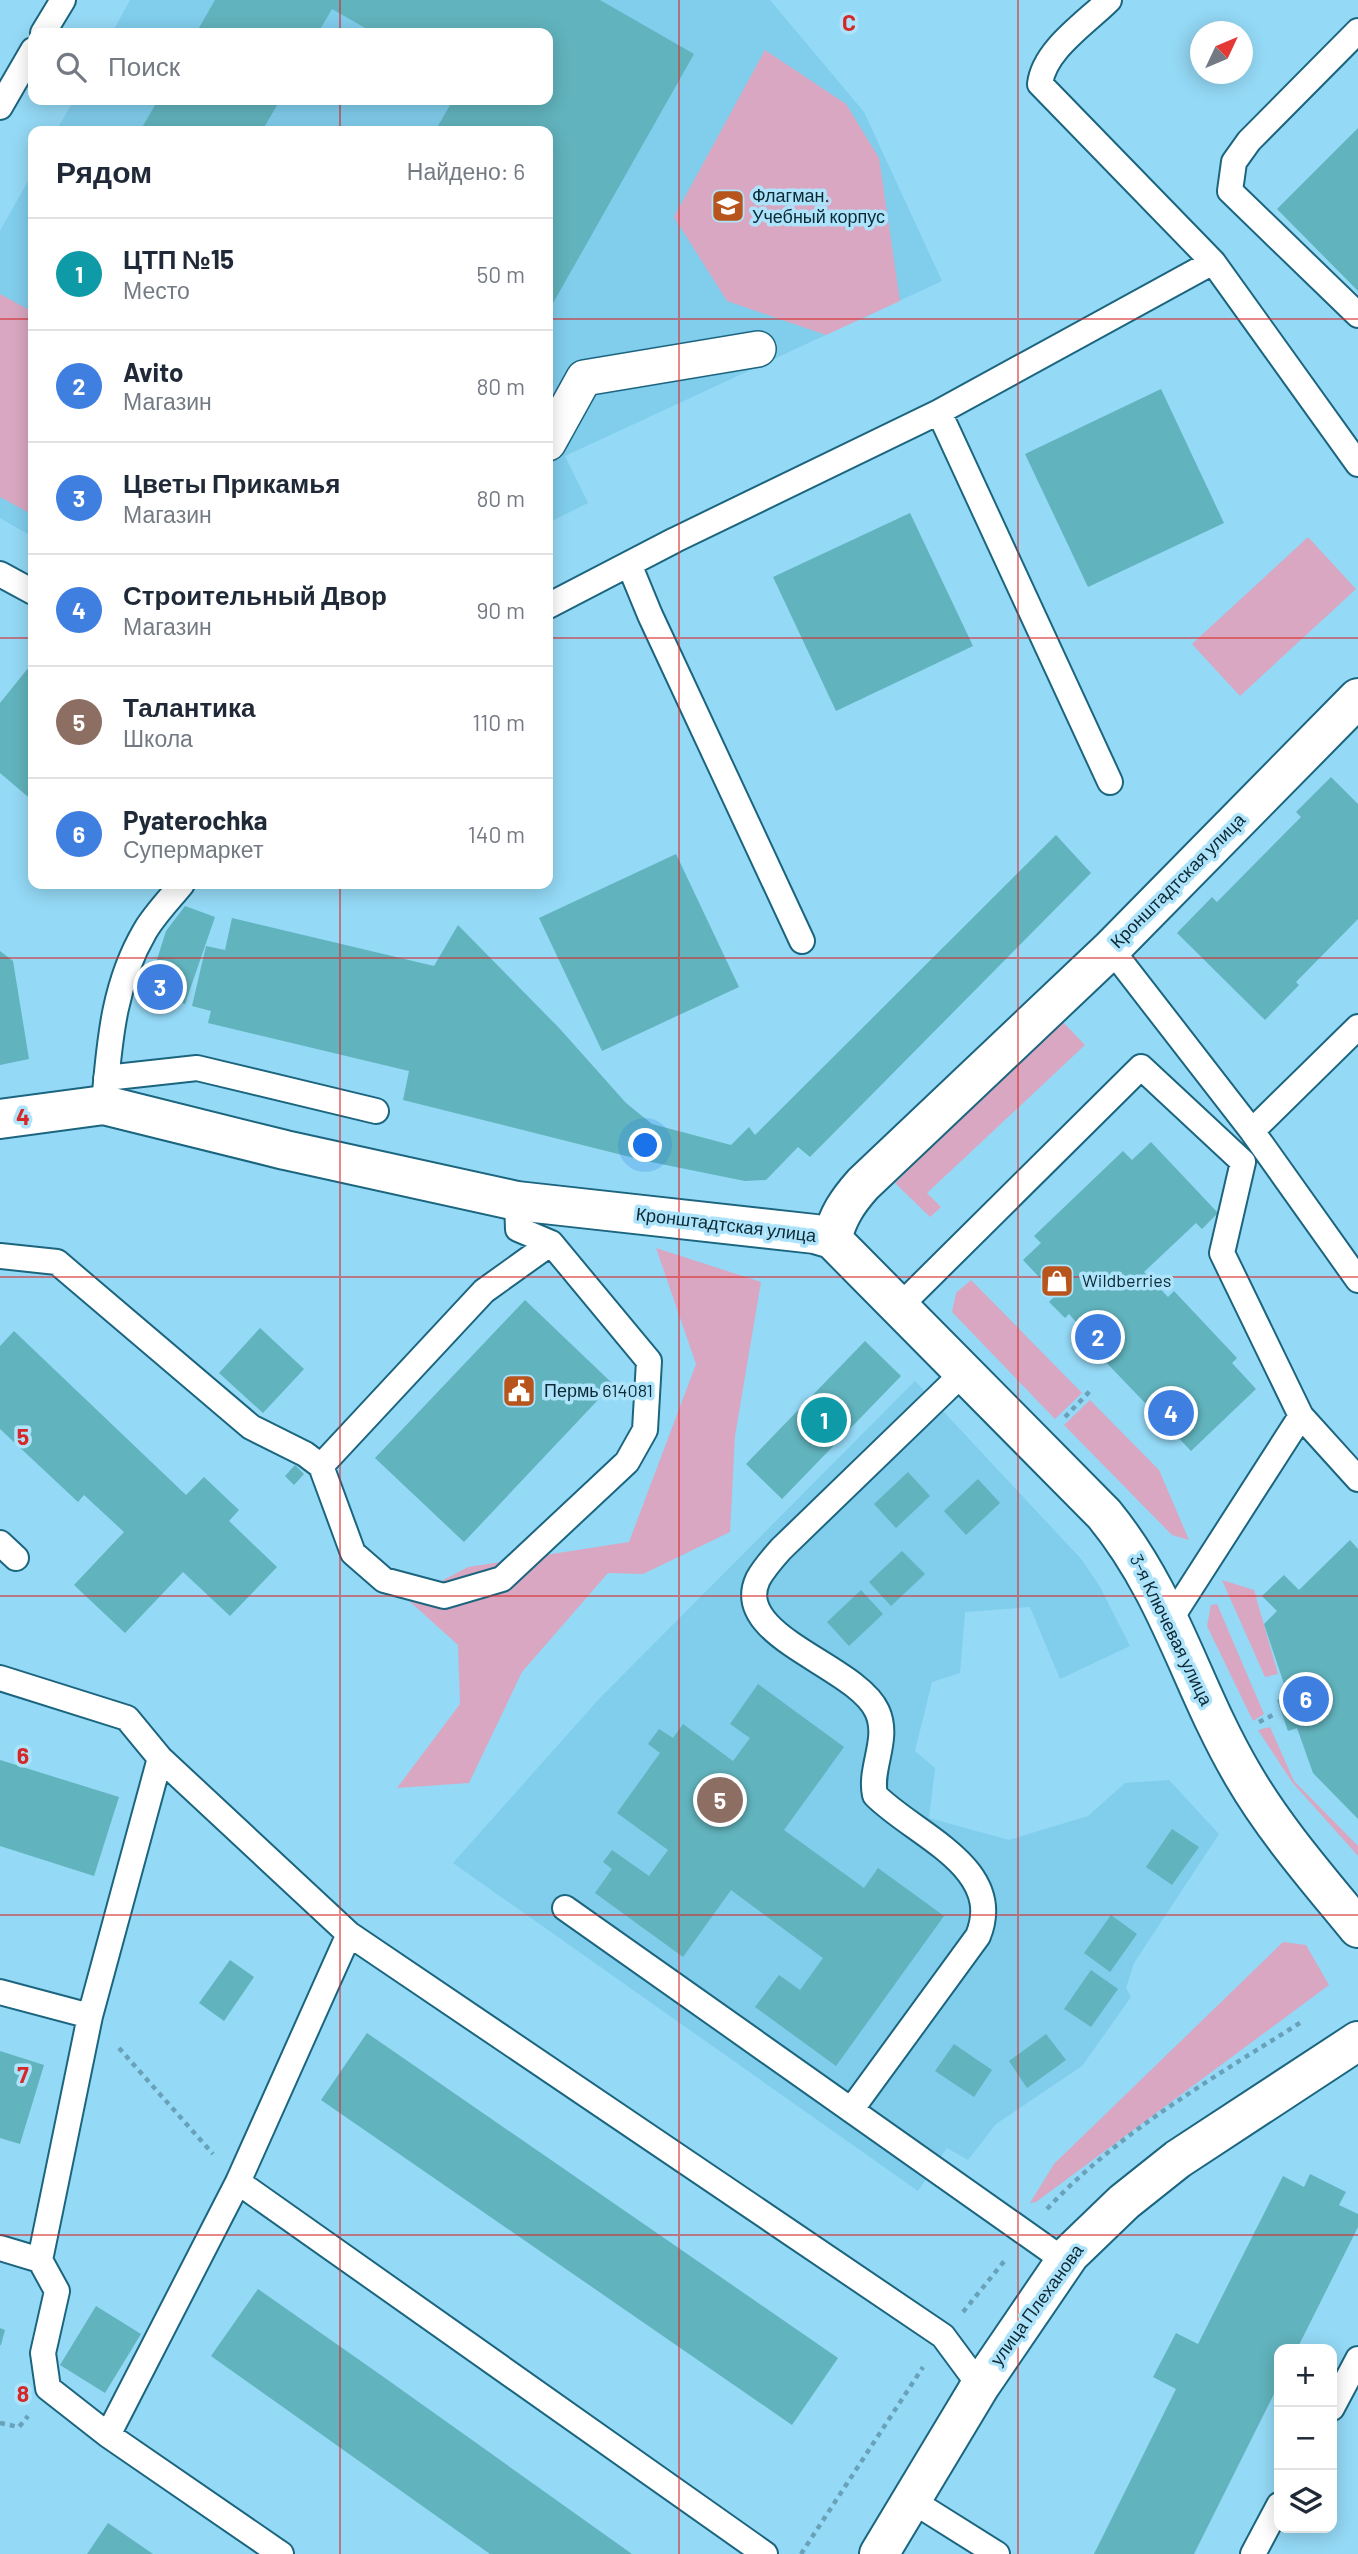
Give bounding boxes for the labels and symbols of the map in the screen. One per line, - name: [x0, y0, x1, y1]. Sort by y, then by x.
- text: C: [842, 8, 856, 36]
- north arrow: [1190, 21, 1253, 84]
- place label: Флагман. Учебный корпус: [752, 184, 885, 227]
- school or university icon: Флагман. Учебный корпус: [709, 187, 747, 225]
- street label: Кронштадтская улица: [1105, 808, 1250, 952]
- pin: 3: [137, 961, 183, 1013]
- text: 4: [16, 1102, 30, 1130]
- your location: [628, 1128, 662, 1162]
- street label: Кронштадтская улица: [635, 1202, 819, 1246]
- shop icon: Wildberries: [1038, 1262, 1076, 1300]
- place label: Wildberries: [1082, 1269, 1171, 1291]
- pin: 2: [1075, 1311, 1121, 1363]
- public building icon: Пермь 614081: [500, 1372, 538, 1410]
- place label: Пермь 614081: [544, 1379, 653, 1401]
- pin: 4: [1148, 1387, 1194, 1439]
- pin: 1: [801, 1394, 847, 1446]
- text: 5: [17, 1422, 29, 1450]
- street label: 3-я Ключевая улица: [1126, 1550, 1218, 1710]
- pin: 6: [1283, 1673, 1329, 1725]
- text: 6: [17, 1741, 29, 1769]
- pin: 5: [697, 1774, 743, 1826]
- text: 7: [17, 2060, 29, 2088]
- street label: улица Плеханова: [985, 2239, 1088, 2369]
- text: 8: [17, 2379, 29, 2407]

